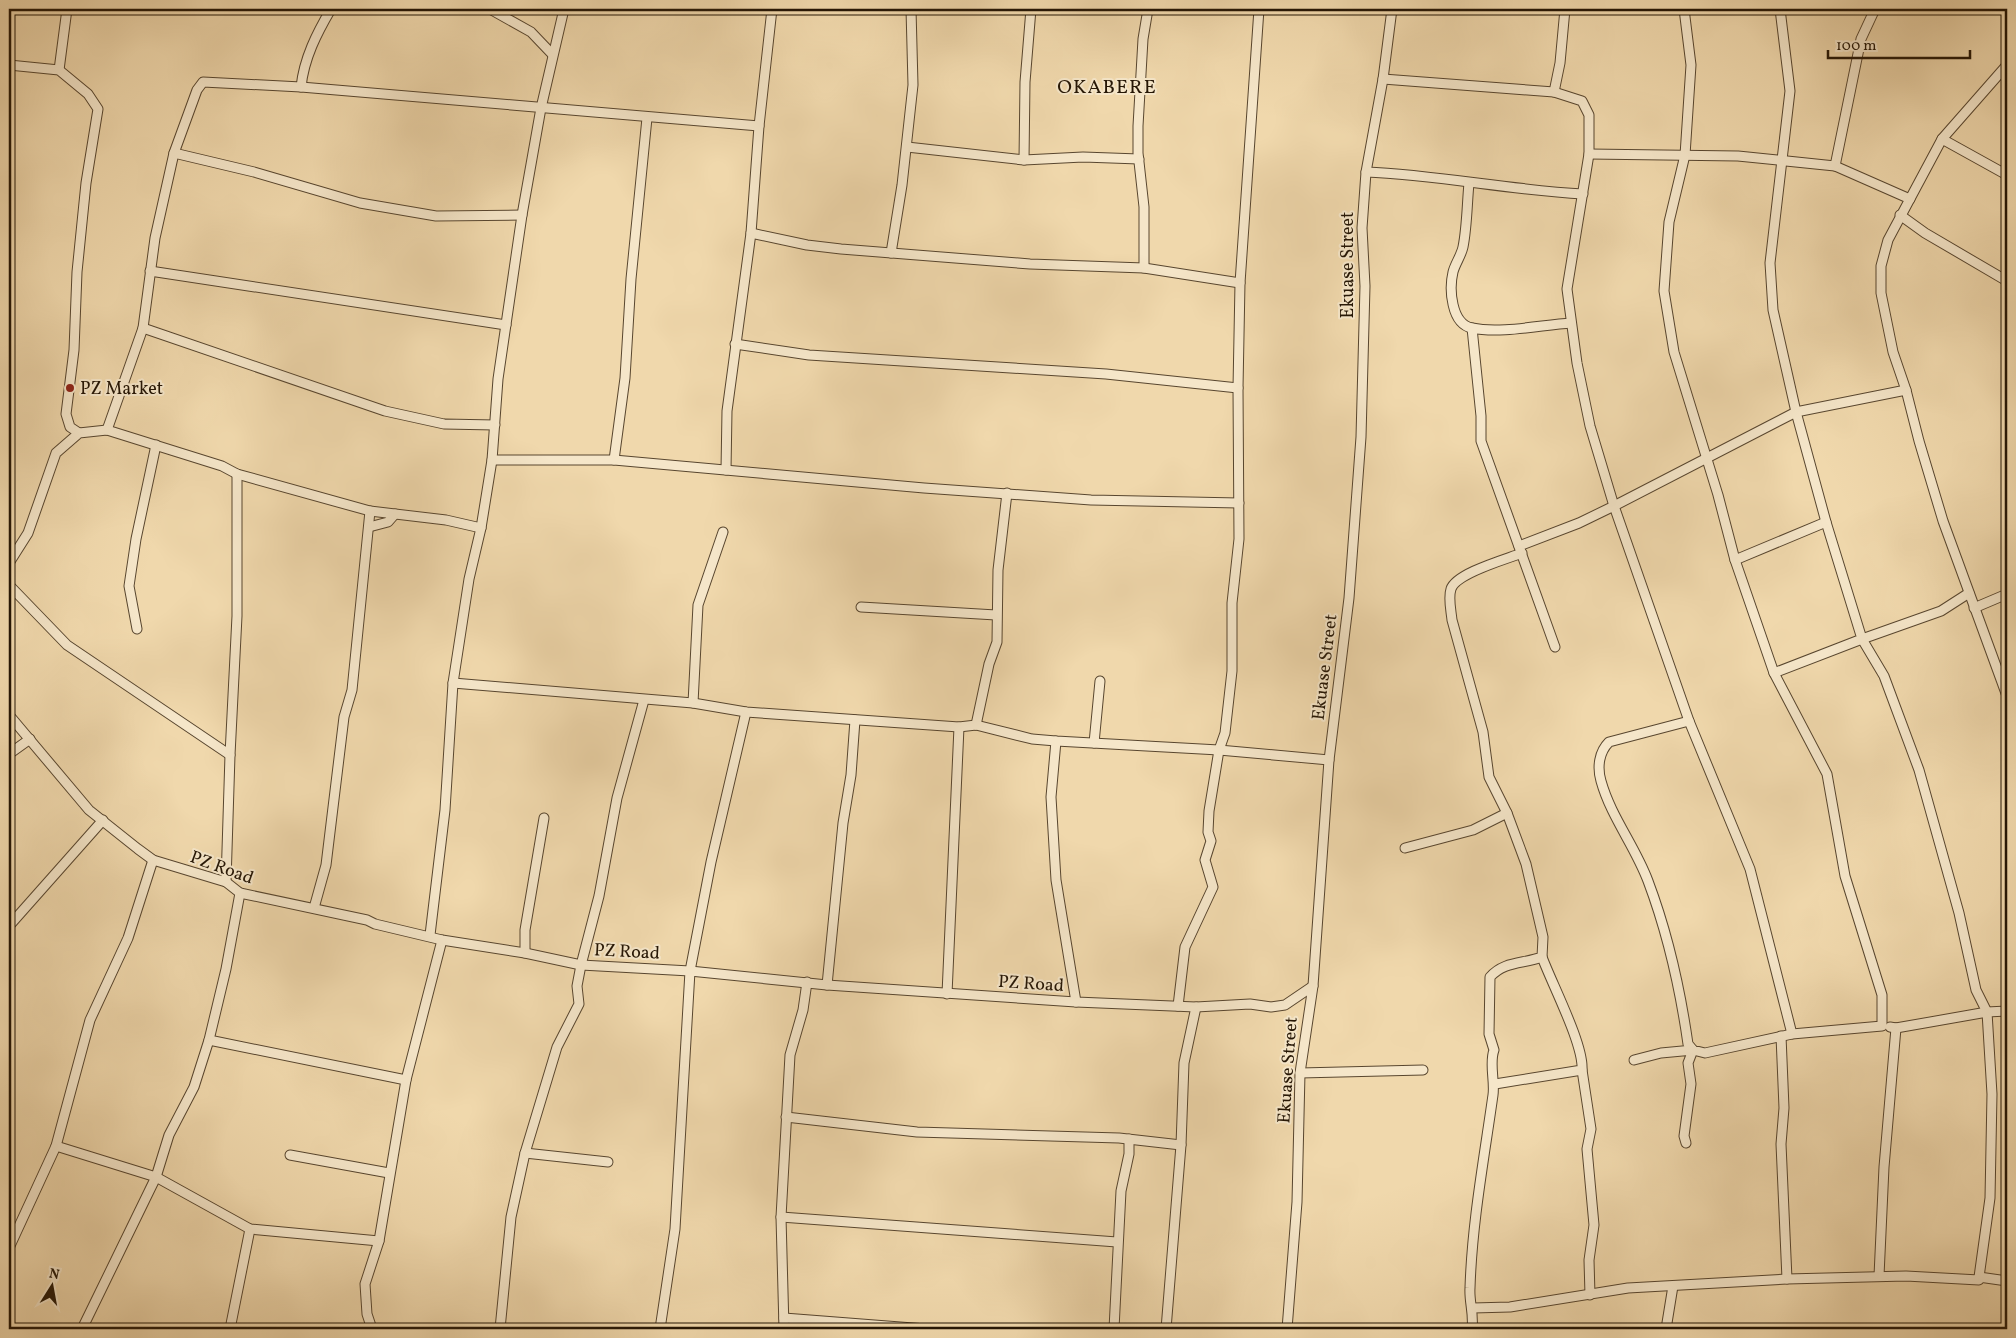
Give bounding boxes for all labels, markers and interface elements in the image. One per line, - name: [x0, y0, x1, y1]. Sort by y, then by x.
- scale bar: [1828, 28, 1971, 60]
- text: 100 m: [1836, 36, 1876, 57]
- district label: OKABERE: [1057, 74, 1157, 102]
- street label: Ekuase Street: [1336, 212, 1361, 318]
- place label: PZ Market: [80, 377, 163, 402]
- marker: PZ Market: [64, 382, 76, 394]
- street label: Ekuase Street: [1307, 613, 1344, 722]
- street label: PZ Road: [186, 845, 257, 891]
- street label: PZ Road: [593, 938, 661, 967]
- street label: PZ Road: [997, 970, 1065, 999]
- street label: Ekuase Street: [1272, 1016, 1305, 1124]
- north arrow: [28, 1260, 78, 1310]
- text: N: [47, 1264, 61, 1285]

